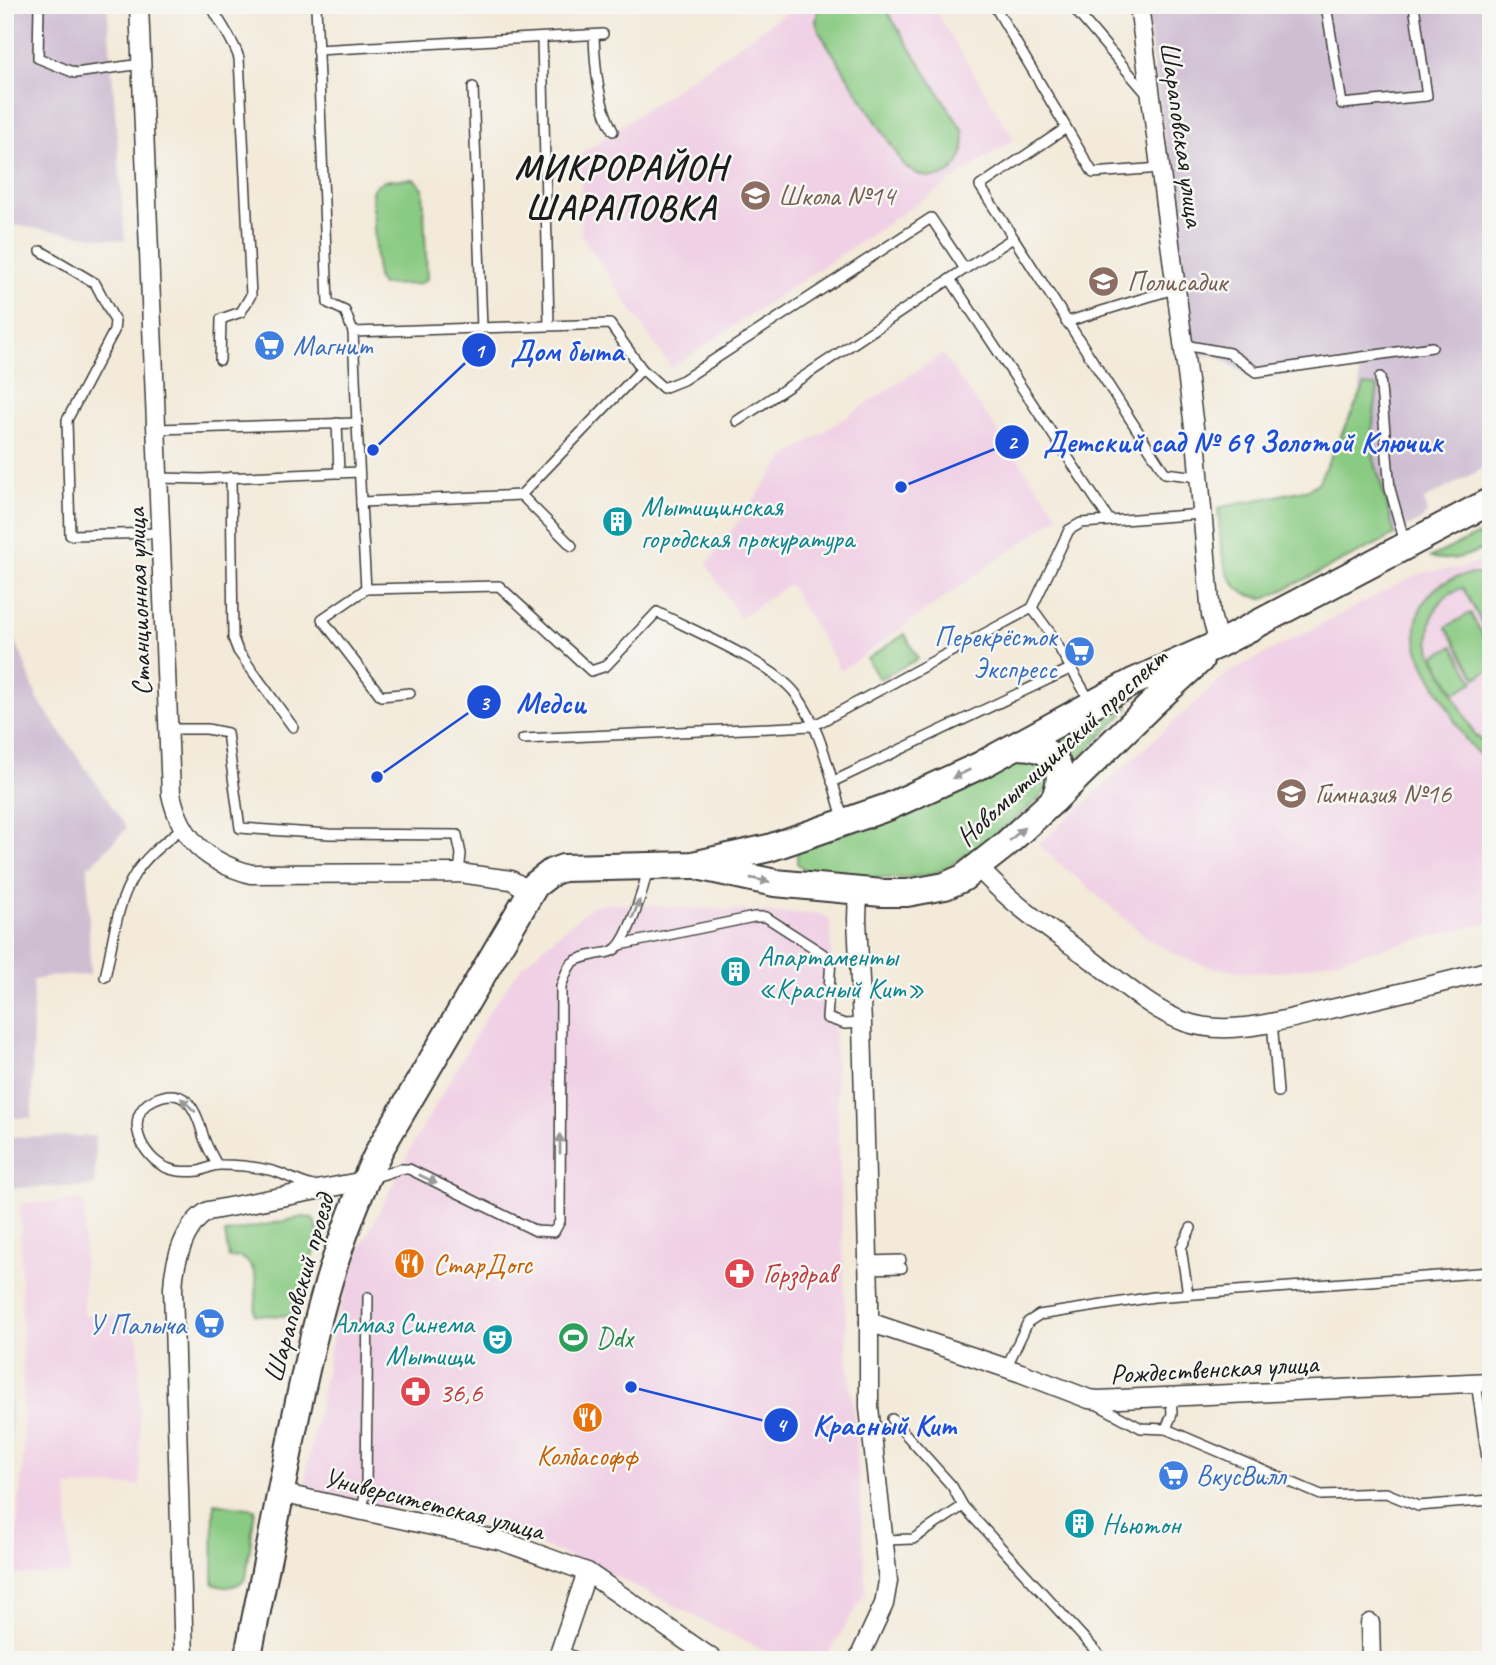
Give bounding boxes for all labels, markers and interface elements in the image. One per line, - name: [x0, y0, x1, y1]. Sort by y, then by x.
- street label: Шараповская улица: [1152, 39, 1213, 231]
- district label: МИКРОРАЙОН ШАРАПОВКА: [514, 145, 733, 230]
- school or university icon: Школа №14: [738, 178, 772, 212]
- place label: Школа №14: [778, 178, 897, 213]
- school or university icon: Полисадик: [1087, 264, 1121, 298]
- place label: Полисадик: [1127, 264, 1229, 299]
- callout: Дом быта: [461, 325, 637, 376]
- supermarket icon: Магнит: [253, 328, 287, 362]
- place label: Магнит: [293, 328, 374, 363]
- text: Дом быта: [511, 332, 626, 370]
- text: 1: [474, 338, 486, 364]
- callout: Детский сад № 69 Золотой Ключик: [994, 416, 1457, 467]
- text: Детский сад № 69 Золотой Ключик: [1043, 423, 1444, 461]
- text: 2: [1007, 429, 1019, 455]
- place label: Мытищинская городская прокуратура: [641, 489, 857, 556]
- building icon: Мытищинская городская прокуратура: [601, 505, 635, 539]
- street label: Станционная улица: [118, 506, 159, 696]
- place label: Перекрёсток Экспресс: [934, 619, 1059, 686]
- supermarket icon: Перекрёсток Экспресс: [1063, 635, 1097, 669]
- street label: Новомытищинский проспект: [948, 638, 1175, 854]
- callout: Медси: [467, 677, 600, 728]
- text: Медси: [516, 684, 587, 722]
- text: 3: [479, 690, 491, 716]
- one-way arrow: [951, 769, 971, 780]
- school or university icon: Гимназия №16: [1275, 776, 1309, 810]
- place label: Гимназия №16: [1315, 776, 1452, 811]
- one-way arrow: [1009, 827, 1026, 842]
- one-way arrow: [749, 875, 771, 886]
- one-way arrow: [630, 899, 642, 919]
- place label: Апартаменты «Красный Кит»: [758, 939, 925, 1006]
- building icon: Апартаменты «Красный Кит»: [718, 955, 752, 989]
- one-way arrow: [179, 1097, 196, 1113]
- one-way arrow: [554, 1133, 566, 1155]
- one-way arrow: [418, 1173, 438, 1184]
- street label: Шараповский проезд: [255, 1187, 343, 1386]
- restaurant icon: СтарДогс: [393, 1247, 427, 1281]
- place label: СтарДогс: [433, 1247, 534, 1282]
- pharmacy icon: Горздрав: [723, 1256, 757, 1290]
- place label: Горздрав: [763, 1256, 841, 1291]
- place label: Алмаз Синема Мытищи: [332, 1306, 476, 1373]
- place label: У Палыча: [89, 1307, 188, 1342]
- supermarket icon: У Палыча: [192, 1307, 226, 1341]
- sports icon: Ddx: [556, 1320, 590, 1354]
- place label: Ddx: [596, 1320, 635, 1355]
- theatre icon: Алмаз Синема Мытищи: [480, 1322, 514, 1356]
- street label: Рождественская улица: [1109, 1345, 1321, 1391]
- pharmacy icon: 36,6: [399, 1375, 433, 1409]
- place label: 36,6: [439, 1375, 484, 1410]
- callout: Красный Кит: [763, 1399, 969, 1450]
- restaurant icon: Колбасофф: [570, 1401, 604, 1435]
- text: Красный Кит: [813, 1406, 958, 1444]
- text: 4: [776, 1412, 788, 1438]
- place label: Колбасофф: [537, 1438, 639, 1473]
- supermarket icon: ВкусВилл: [1156, 1458, 1190, 1492]
- place label: ВкусВилл: [1196, 1458, 1288, 1493]
- street label: Университетская улица: [320, 1459, 550, 1548]
- building icon: Ньютон: [1062, 1507, 1096, 1541]
- place label: Ньютон: [1102, 1507, 1183, 1542]

